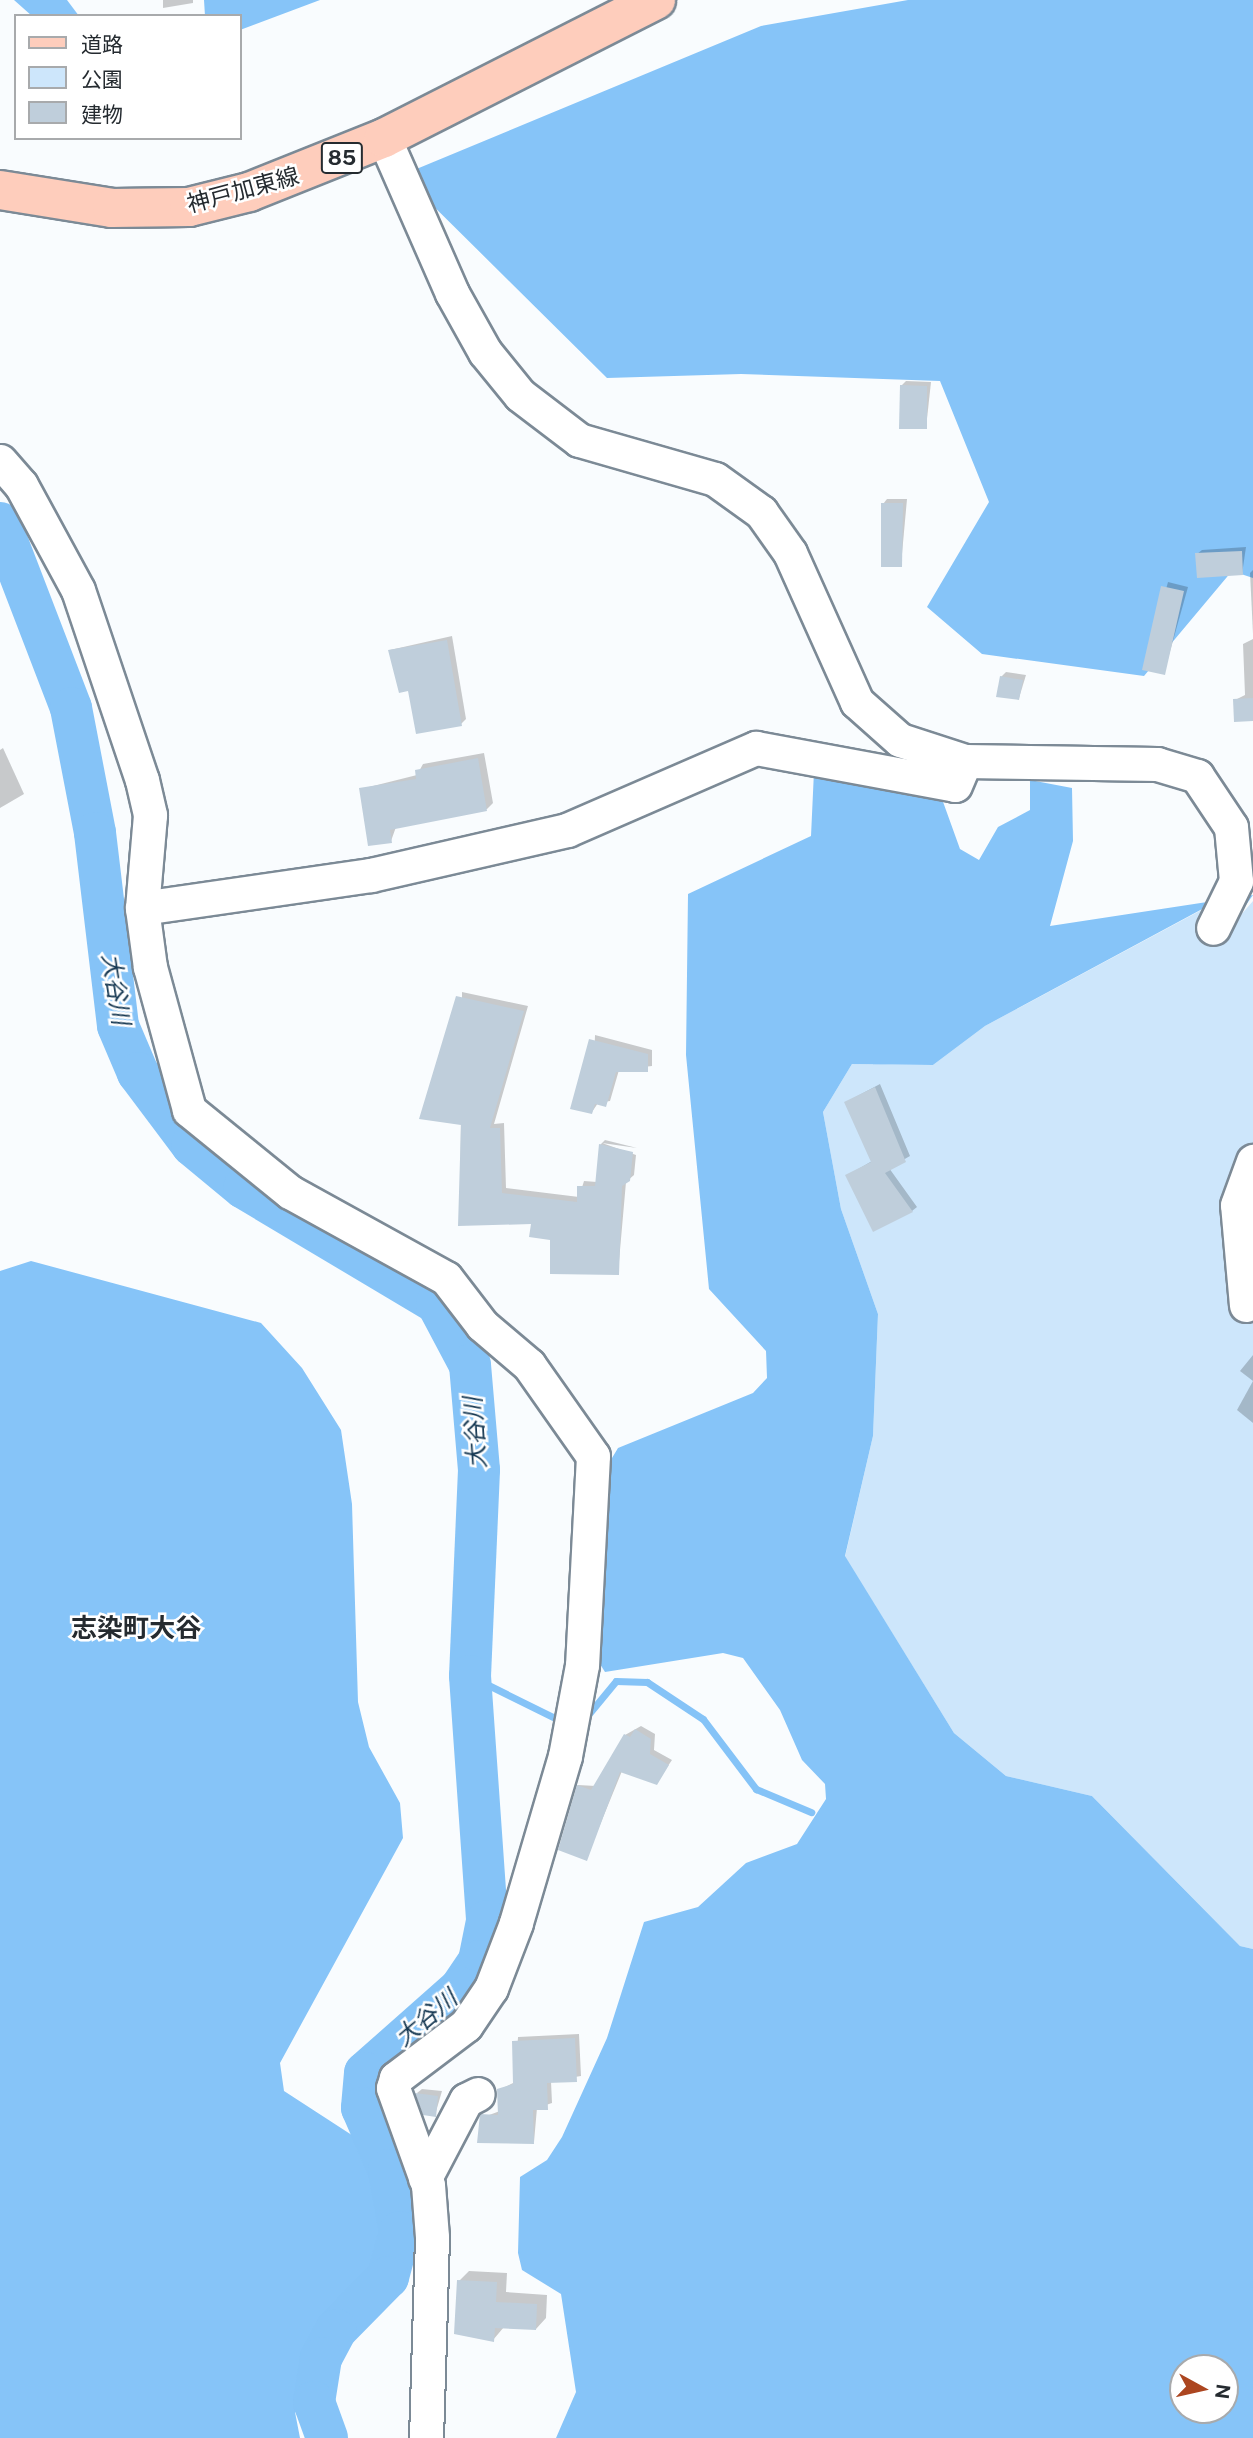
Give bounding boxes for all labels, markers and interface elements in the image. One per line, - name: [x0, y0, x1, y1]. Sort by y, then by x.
- legend: [14, 14, 242, 140]
- text: 道路: [81, 32, 123, 57]
- text: 公園: [81, 67, 123, 92]
- text: 建物: [81, 102, 123, 127]
- road number: 85: [319, 140, 365, 176]
- street label: 神戸加東線: [184, 162, 302, 218]
- water label: 大谷川: [96, 951, 136, 1027]
- water label: 大谷川: [458, 1396, 492, 1470]
- district label: 志染町大谷: [71, 1612, 201, 1644]
- water label: 大谷川: [389, 1984, 463, 2052]
- north arrow: [1169, 2354, 1239, 2424]
- text: N: [1211, 2383, 1235, 2401]

